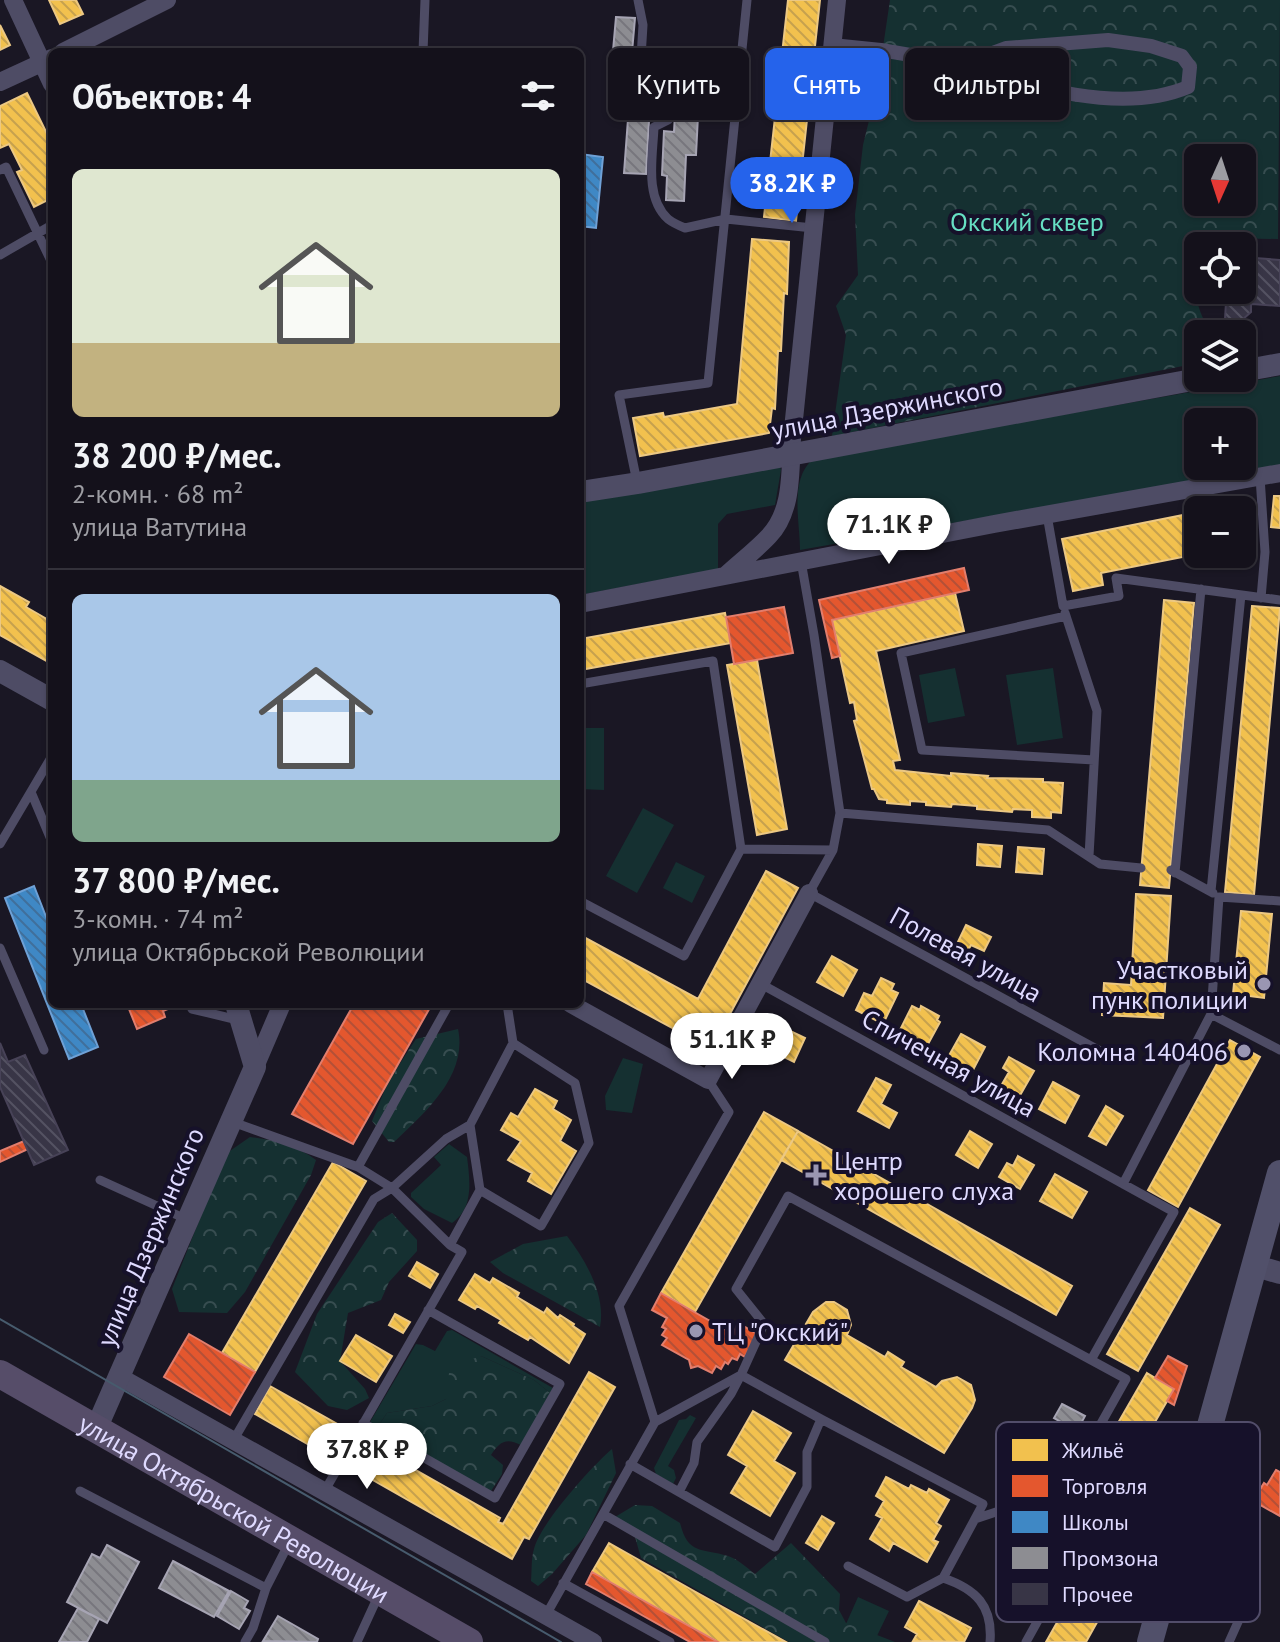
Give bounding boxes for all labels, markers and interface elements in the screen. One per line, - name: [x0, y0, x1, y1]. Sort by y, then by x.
- chip: Купить: [608, 48, 749, 120]
- chip: Снять: [765, 48, 889, 120]
- chip: Фильтры: [905, 48, 1069, 120]
- text: Объектов: 4: [72, 74, 251, 118]
- icon: filters: [516, 74, 560, 118]
- north arrow: [1184, 144, 1256, 216]
- map controls: [1184, 144, 1256, 568]
- pin: 38.2K ₽: [718, 157, 866, 225]
- text: 38.2K ₽: [748, 166, 836, 199]
- park label: Окский сквер: [950, 205, 1104, 238]
- icon: home: [244, 221, 388, 365]
- button: locate: [1184, 232, 1256, 304]
- button: layers: [1184, 320, 1256, 392]
- street label: улица Дзержинского: [769, 369, 1005, 447]
- button: +: [1184, 408, 1256, 480]
- text: 38 200 ₽/мес.: [72, 433, 282, 477]
- text: 2-комн. · 68 m²: [72, 477, 243, 510]
- button: −: [1184, 496, 1256, 568]
- pin: 71.1K ₽: [815, 498, 963, 566]
- text: 71.1K ₽: [845, 507, 933, 540]
- text: улица Ватутина: [72, 510, 247, 543]
- icon: home: [244, 646, 388, 790]
- text: 37 800 ₽/мес.: [72, 858, 280, 902]
- street label: Полевая улица: [884, 899, 1048, 1009]
- text: 3-комн. · 74 m²: [72, 902, 243, 935]
- text: улица Октябрьской Революции: [72, 935, 425, 968]
- place label: Участковый пунк полиции: [1091, 953, 1248, 1016]
- marker: Участковый пунк полиции: [1255, 975, 1273, 993]
- street label: Спичечная улица: [856, 1002, 1042, 1124]
- pin: 51.1K ₽: [658, 1013, 806, 1081]
- text: 51.1K ₽: [688, 1022, 776, 1055]
- place label: Коломна 140406: [1037, 1035, 1228, 1068]
- marker: Коломна 140406: [1235, 1042, 1253, 1060]
- street label: улица Дзержинского: [89, 1123, 211, 1351]
- place label: Центр хорошего слуха: [834, 1144, 1014, 1207]
- marker: Центр хорошего слуха: [805, 1164, 827, 1186]
- place label: ТЦ "Окский": [712, 1315, 848, 1348]
- marker: ТЦ "Окский": [687, 1322, 705, 1340]
- street label: улица Октябрьской Революции: [73, 1406, 396, 1610]
- legend: [996, 1422, 1260, 1622]
- pin: 37.8K ₽: [293, 1423, 441, 1491]
- text: 37.8K ₽: [325, 1432, 409, 1465]
- text: Жильё: [1061, 1436, 1124, 1464]
- text: Торговля: [1062, 1472, 1147, 1500]
- text: Школы: [1062, 1508, 1129, 1536]
- text: Промзона: [1062, 1544, 1159, 1572]
- text: Прочее: [1062, 1580, 1133, 1608]

